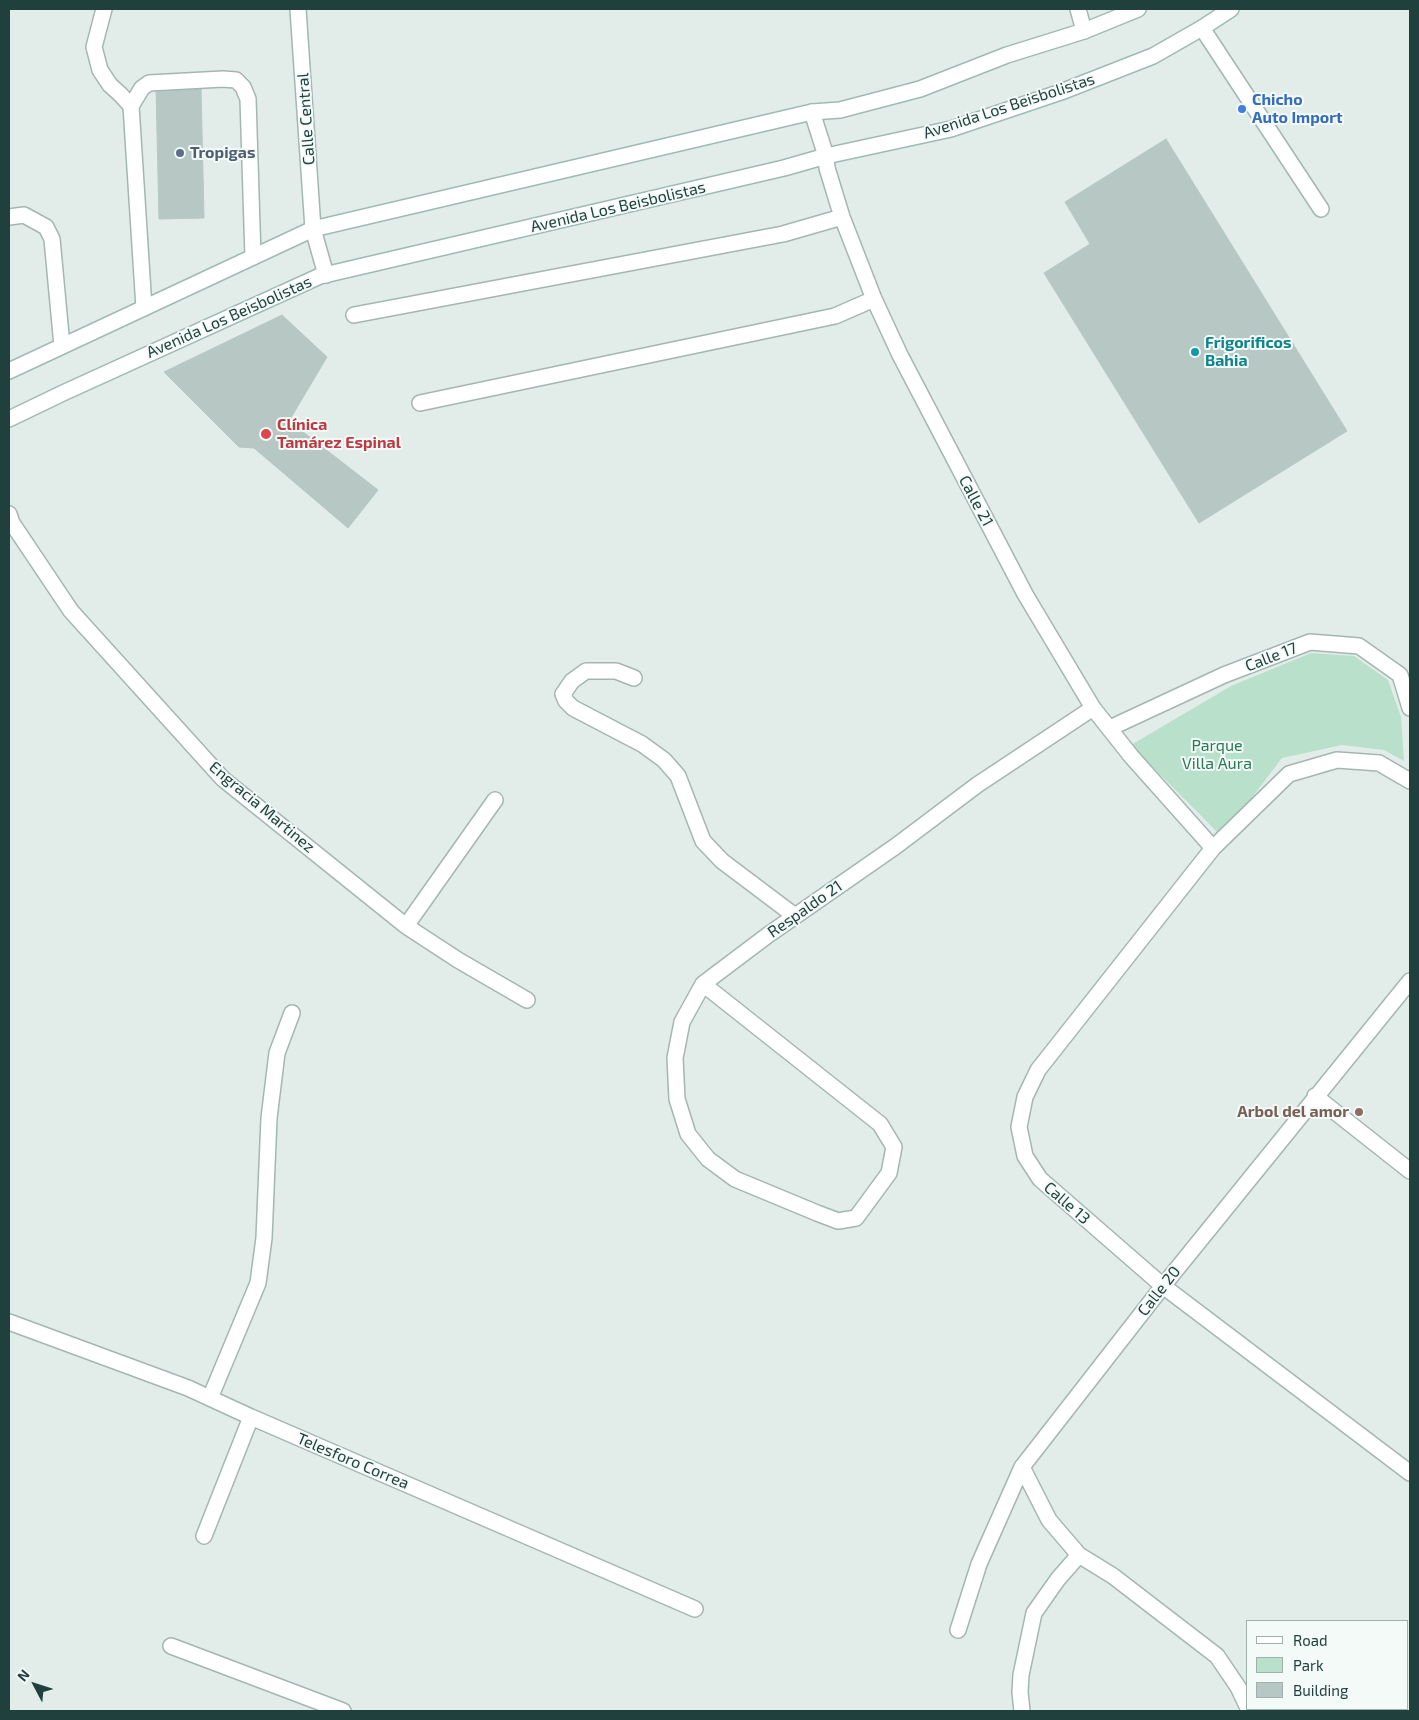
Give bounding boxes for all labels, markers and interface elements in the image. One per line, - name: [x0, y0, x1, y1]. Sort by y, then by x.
- street label: Avenida Los Beisbolistas: [921, 69, 1097, 143]
- street label: Calle Central: [293, 72, 319, 166]
- place label: Chicho Auto Import: [1252, 90, 1343, 128]
- marker: Chicho Auto Import: [1236, 103, 1248, 115]
- place label: Tropigas: [190, 143, 255, 163]
- marker: Tropigas: [174, 147, 186, 159]
- street label: Avenida Los Beisbolistas: [529, 178, 707, 236]
- street label: Avenida Los Beisbolistas: [143, 272, 315, 362]
- place label: Frigorificos Bahia: [1205, 333, 1291, 371]
- marker: Frigorificos Bahia: [1189, 346, 1201, 358]
- place label: Clínica Tamárez Espinal: [277, 415, 401, 453]
- marker: Clínica Tamárez Espinal: [259, 427, 273, 441]
- street label: Calle 21: [955, 472, 997, 530]
- street label: Calle 17: [1242, 638, 1300, 676]
- park label: Parque Villa Aura: [1182, 736, 1252, 774]
- street label: Engracia Martinez: [205, 757, 319, 857]
- street label: Respaldo 21: [764, 876, 846, 942]
- place label: Arbol del amor: [1237, 1102, 1349, 1122]
- marker: Arbol del amor: [1353, 1106, 1365, 1118]
- street label: Calle 13: [1040, 1178, 1094, 1228]
- street label: Calle 20: [1134, 1262, 1184, 1320]
- street label: Telesforo Correa: [294, 1429, 412, 1493]
- legend: [1246, 1620, 1409, 1710]
- text: Road: [1293, 1631, 1328, 1649]
- text: Park: [1293, 1656, 1324, 1674]
- north arrow: [10, 1660, 60, 1710]
- text: N: [13, 1666, 33, 1684]
- text: Building: [1293, 1681, 1348, 1699]

